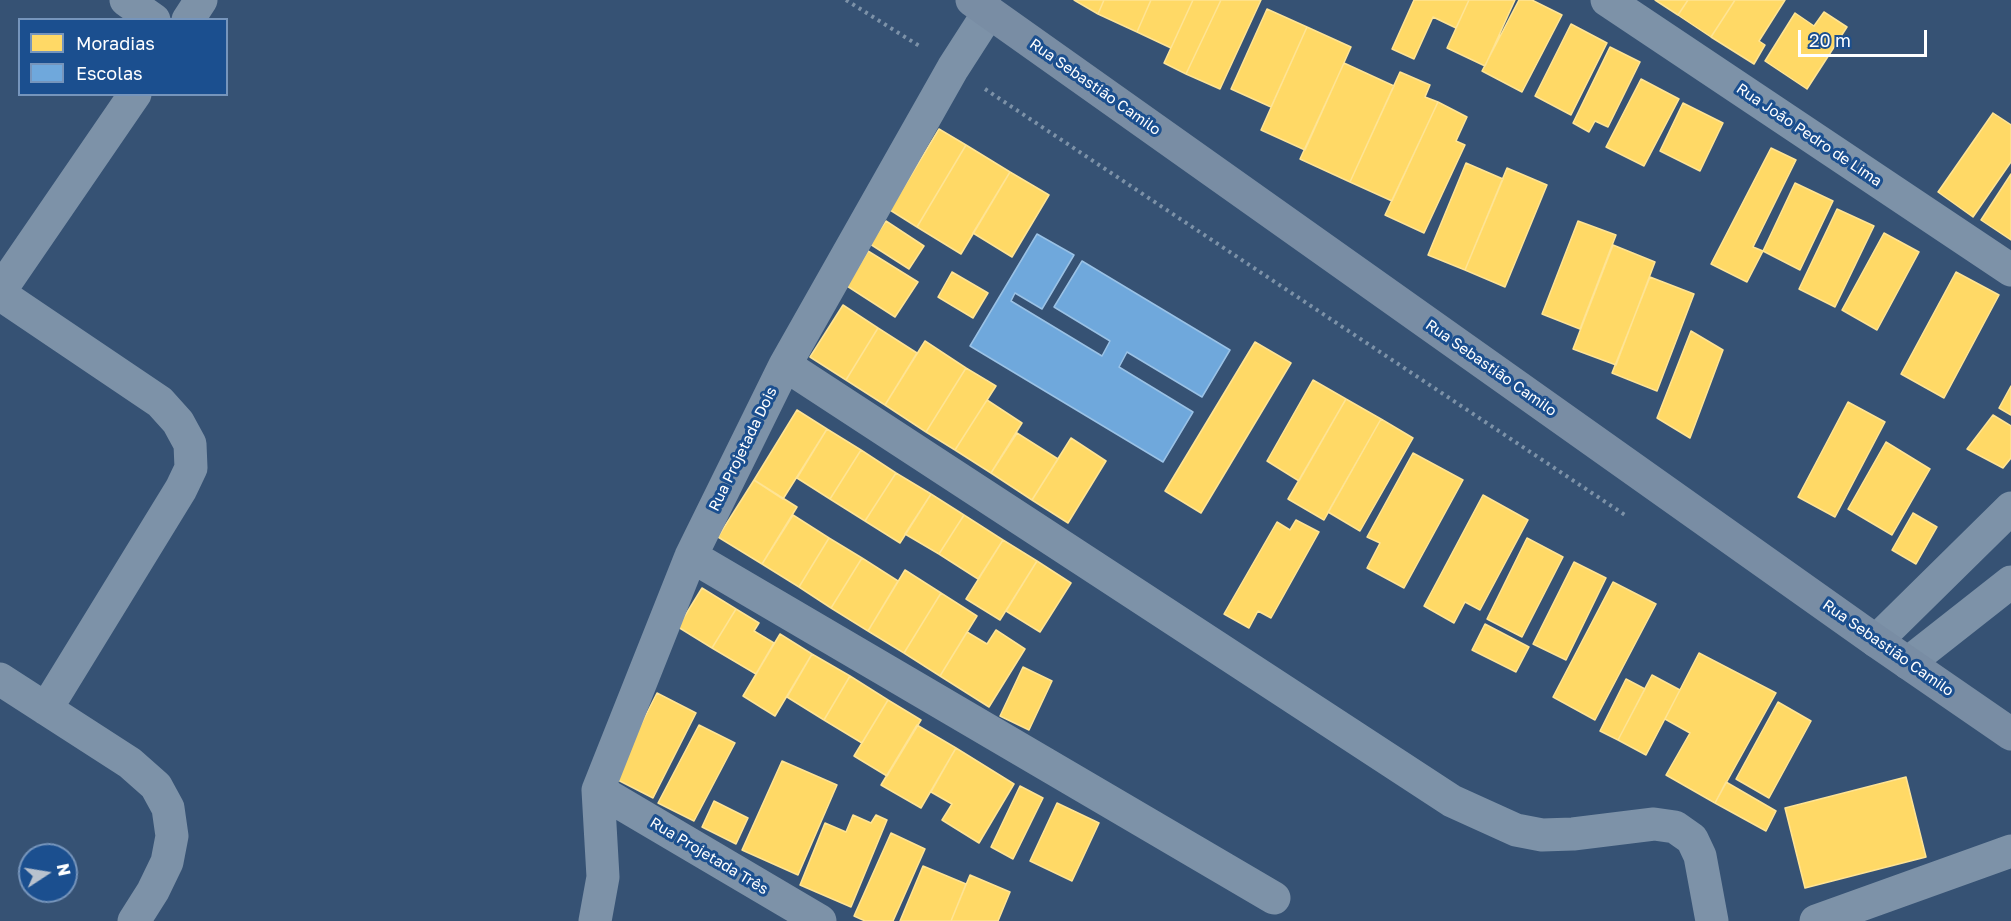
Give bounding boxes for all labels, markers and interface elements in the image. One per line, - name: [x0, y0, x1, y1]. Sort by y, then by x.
- legend: [18, 18, 228, 96]
- scale bar: [1801, 18, 1930, 56]
- text: 20 m: [1809, 29, 1851, 51]
- text: Moradias: [76, 32, 155, 54]
- street label: Rua Sebastião Camilo: [1026, 35, 1164, 139]
- text: Escolas: [76, 62, 143, 84]
- street label: Rua João Pedro de Lima: [1733, 80, 1885, 190]
- street label: Rua Sebastião Camilo: [1422, 316, 1560, 420]
- street label: Rua Projetada Dois: [705, 384, 781, 514]
- street label: Rua Sebastião Camilo: [1819, 596, 1957, 700]
- street label: Rua Projetada Três: [647, 814, 771, 898]
- north arrow: [18, 843, 78, 903]
- text: N: [53, 862, 75, 878]

